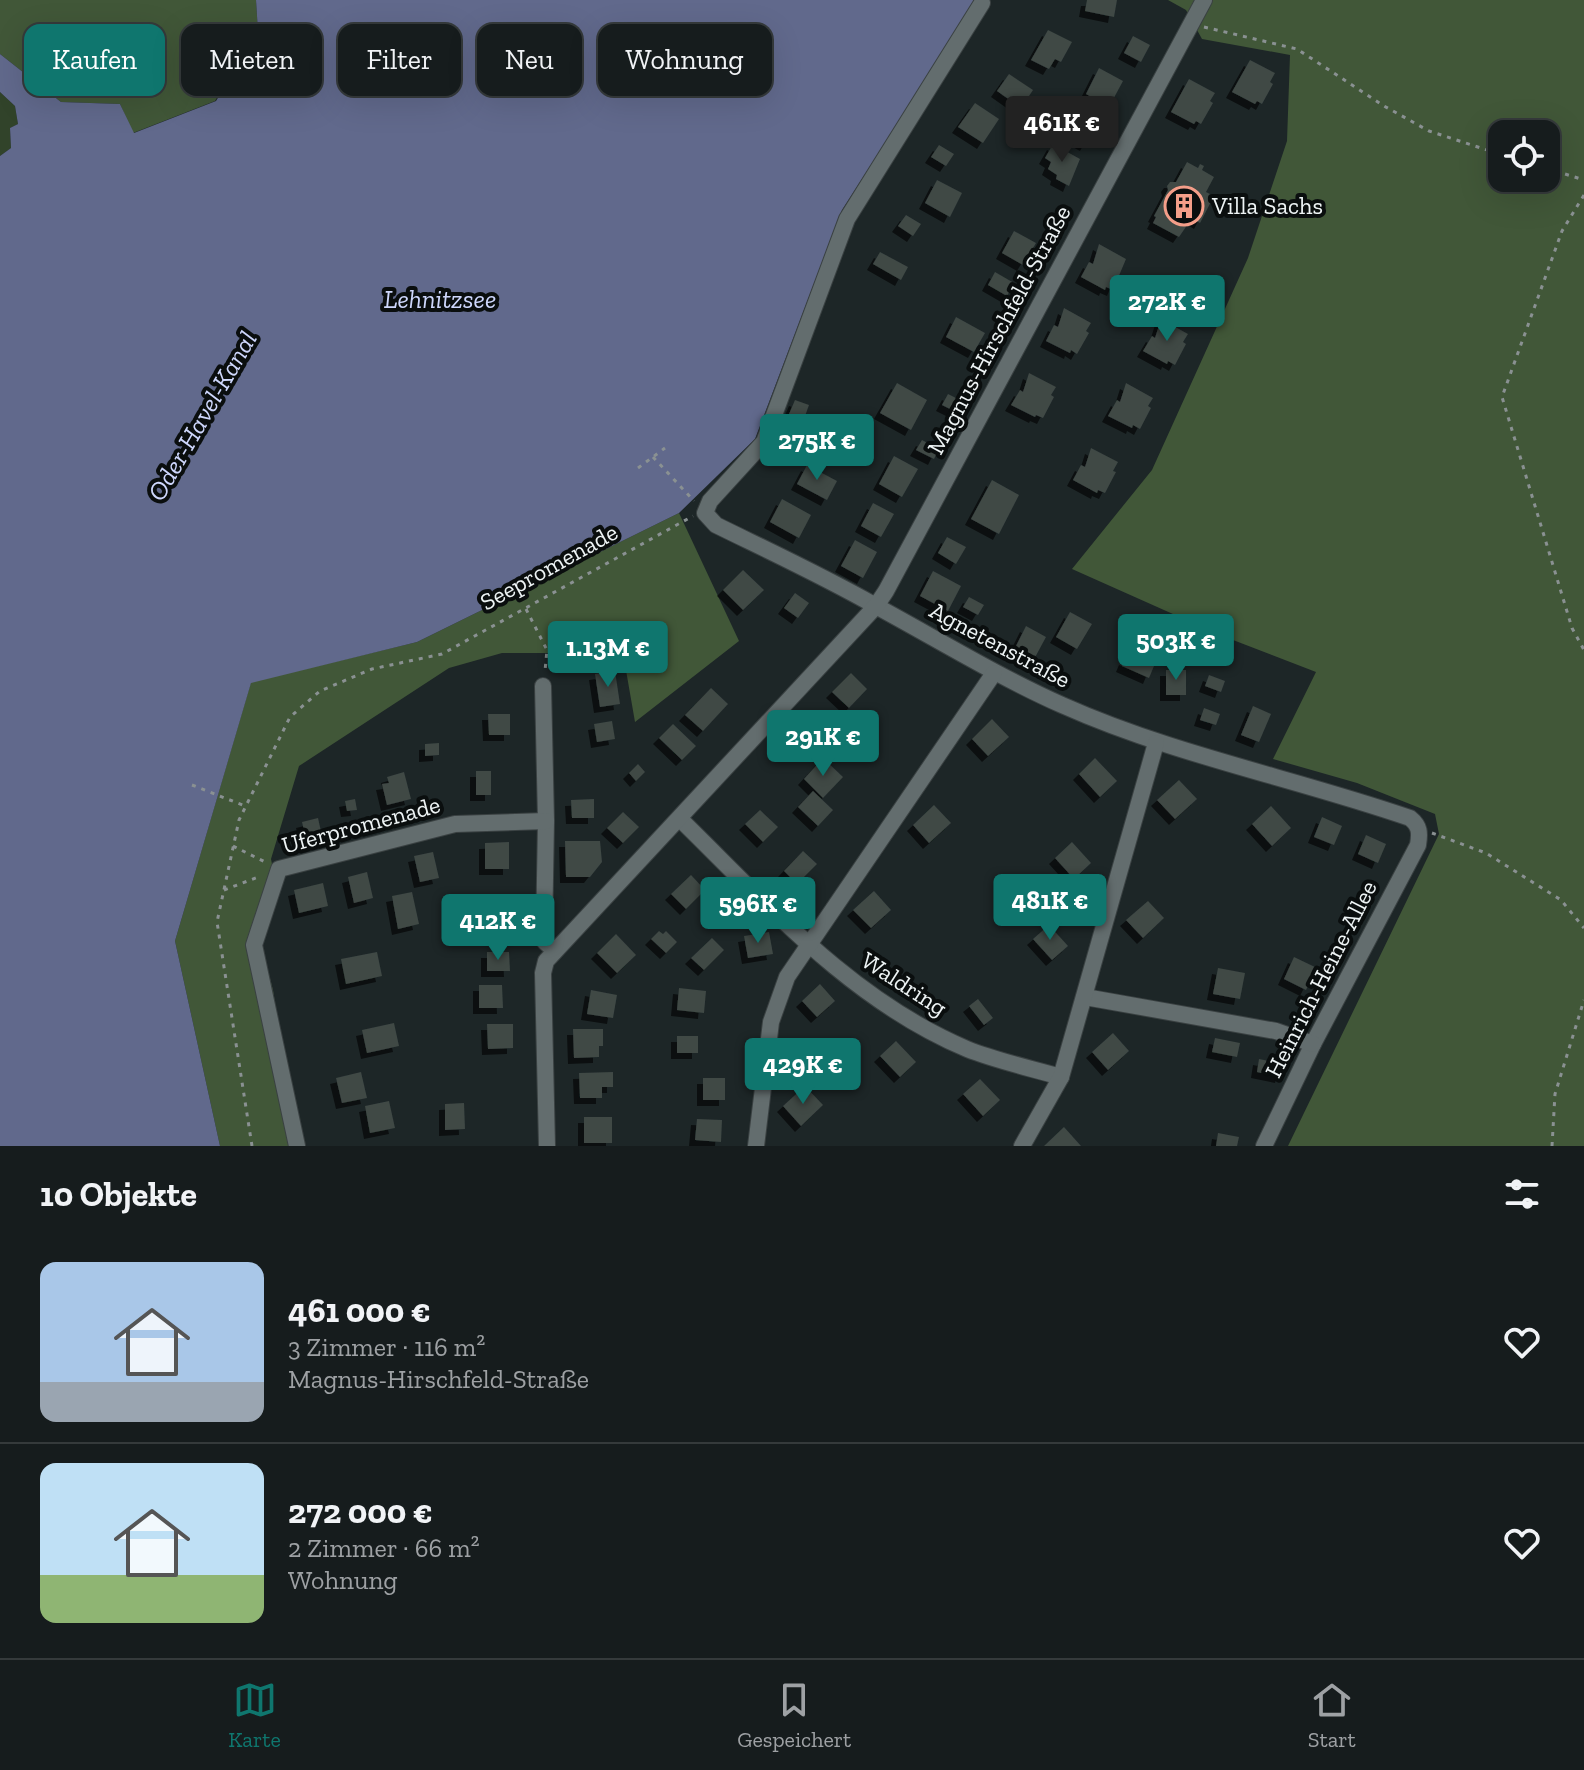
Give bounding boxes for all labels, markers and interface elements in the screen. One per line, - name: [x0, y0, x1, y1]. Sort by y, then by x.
- chip: Kaufen: [24, 24, 165, 96]
- chip: Mieten: [181, 24, 322, 96]
- chip: Filter: [338, 24, 461, 96]
- chip: Neu: [477, 24, 582, 96]
- chip: Wohnung: [598, 24, 772, 96]
- pin: 461K €: [997, 96, 1127, 164]
- text: 461K €: [1023, 106, 1101, 138]
- map controls: [1488, 120, 1560, 192]
- button: locate: [1488, 120, 1560, 192]
- building icon: Villa Sachs: [1163, 185, 1205, 227]
- place label: Villa Sachs: [1211, 191, 1323, 220]
- street label: Magnus-Hirschfeld-Straße: [921, 200, 1077, 459]
- pin: 272K €: [1102, 275, 1232, 343]
- water label: Lehnitzsee: [384, 283, 496, 315]
- text: 272K €: [1128, 285, 1206, 317]
- water label: Oder-Havel-Kanal: [140, 325, 264, 507]
- pin: 275K €: [752, 414, 882, 482]
- text: 275K €: [778, 424, 856, 456]
- street label: Seepromenade: [475, 517, 623, 616]
- street label: Agnetenstraße: [925, 595, 1076, 694]
- pin: 503K €: [1111, 614, 1241, 682]
- pin: 1.13M €: [534, 621, 682, 689]
- text: 503K €: [1136, 624, 1216, 656]
- text: 1.13M €: [566, 631, 650, 663]
- pin: 291K €: [758, 710, 888, 778]
- text: 291K €: [785, 720, 861, 752]
- street label: Uferpromenade: [278, 789, 443, 860]
- pin: 481K €: [985, 874, 1115, 942]
- street label: Heinrich-Heine-Allee: [1258, 875, 1383, 1082]
- pin: 596K €: [693, 877, 823, 945]
- text: 481K €: [1011, 884, 1089, 916]
- text: 596K €: [718, 887, 798, 919]
- pin: 412K €: [433, 894, 563, 962]
- text: 412K €: [459, 904, 537, 936]
- street label: Waldring: [856, 945, 953, 1022]
- pin: 429K €: [738, 1038, 868, 1106]
- text: 429K €: [763, 1048, 843, 1080]
- icon: filters: [1500, 1172, 1544, 1216]
- text: 10 Objekte: [40, 1174, 197, 1215]
- text: 461 000 €: [288, 1290, 431, 1331]
- icon: home: [104, 1294, 200, 1390]
- icon: heart: [1500, 1320, 1544, 1364]
- text: 3 Zimmer · 116 m²: [288, 1331, 485, 1363]
- text: Magnus-Hirschfeld-Straße: [288, 1363, 589, 1395]
- text: 272 000 €: [288, 1491, 433, 1532]
- icon: home: [104, 1495, 200, 1591]
- icon: heart: [1500, 1521, 1544, 1565]
- text: 2 Zimmer · 66 m²: [288, 1532, 480, 1564]
- text: Wohnung: [288, 1564, 398, 1596]
- tab: Karte: [228, 1678, 281, 1753]
- tab: Gespeichert: [737, 1678, 851, 1753]
- tab: Start: [1308, 1678, 1356, 1753]

